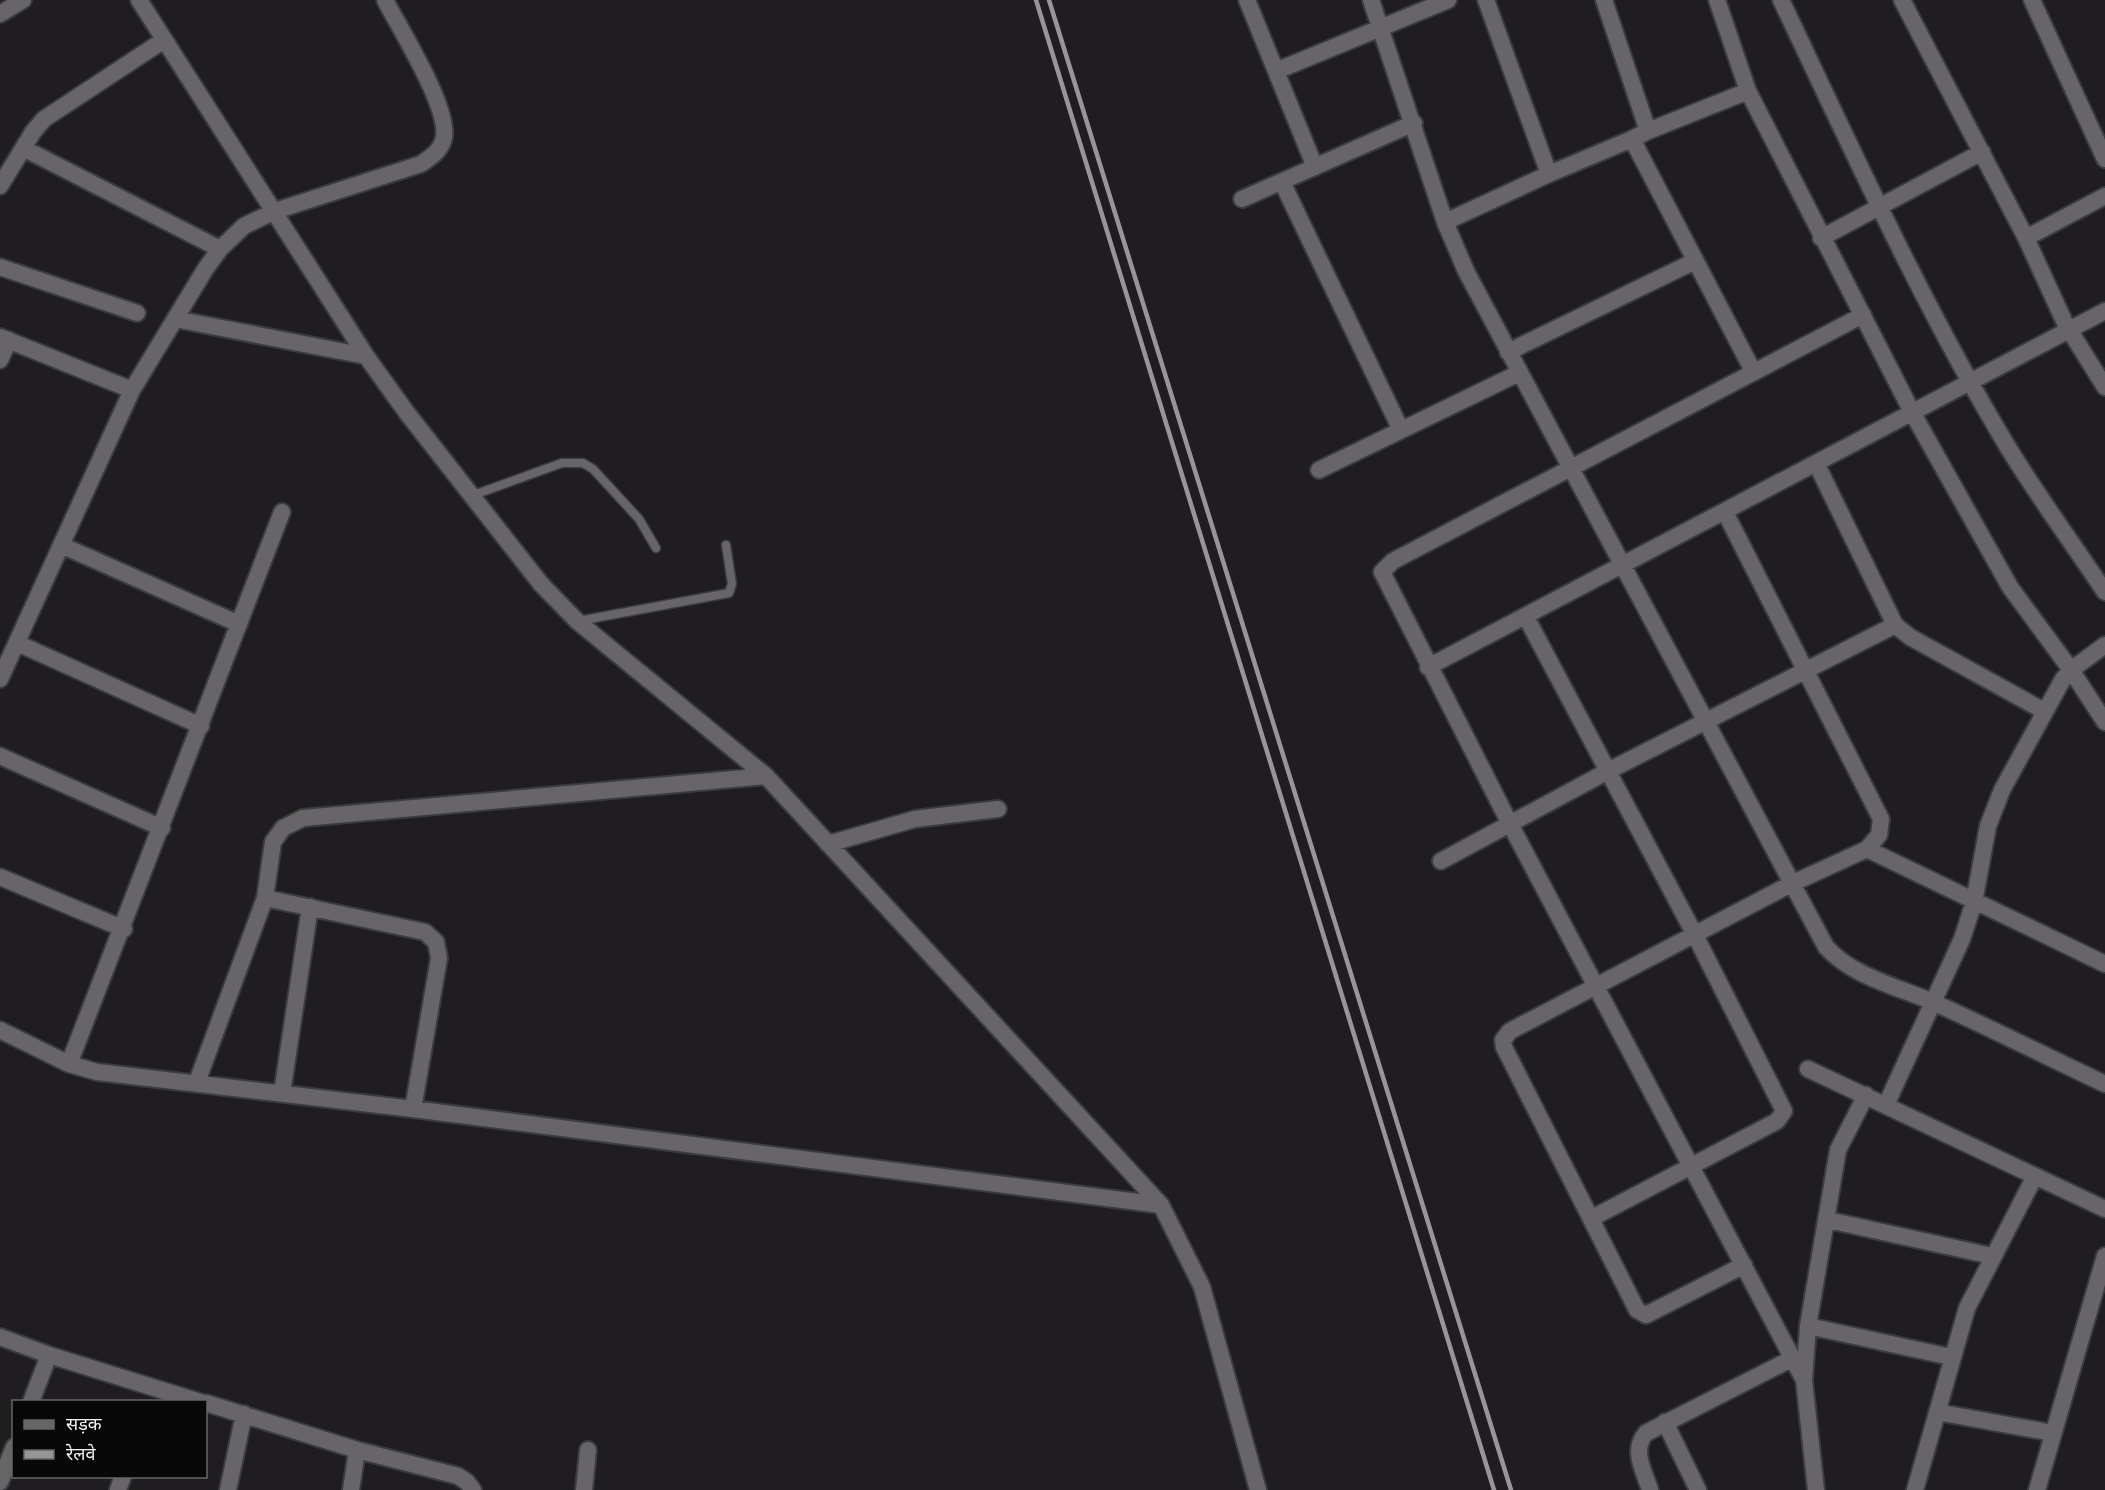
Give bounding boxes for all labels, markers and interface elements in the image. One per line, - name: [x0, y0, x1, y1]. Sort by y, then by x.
- legend: [12, 1400, 207, 1478]
- text: सड़क: [66, 1412, 103, 1435]
- text: रेलवे: [65, 1442, 97, 1465]

